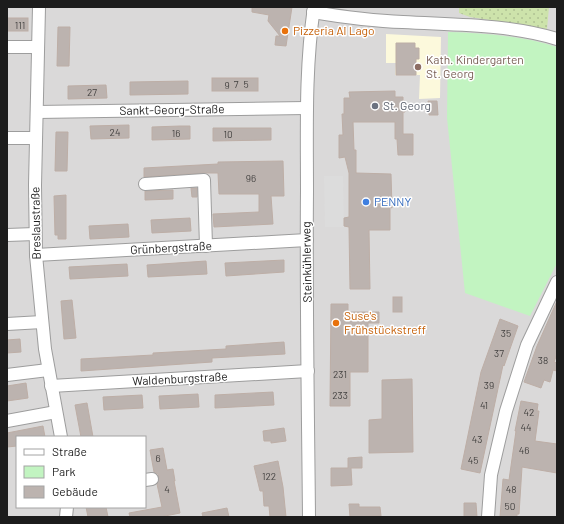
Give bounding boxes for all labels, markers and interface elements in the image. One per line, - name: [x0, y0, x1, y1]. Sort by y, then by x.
- house number: 111: [15, 19, 25, 31]
- place label: Pizzeria Al Lago: [293, 23, 375, 37]
- marker: Pizzeria Al Lago: [280, 26, 290, 36]
- place label: Kath. Kindergarten St. Georg: [426, 52, 524, 80]
- marker: Kath. Kindergarten St. Georg: [413, 62, 423, 72]
- house number: 7: [234, 78, 239, 90]
- house number: 5: [243, 78, 249, 90]
- house number: 9: [224, 79, 230, 91]
- house number: 27: [87, 86, 97, 98]
- place label: St. Georg: [383, 98, 431, 112]
- street label: Sankt-Georg-Straße: [119, 101, 225, 117]
- marker: St. Georg: [370, 101, 380, 111]
- house number: 24: [110, 126, 120, 138]
- house number: 16: [172, 127, 180, 139]
- house number: 10: [223, 128, 233, 140]
- house number: 96: [246, 172, 256, 184]
- street label: Breslaustraße: [27, 186, 43, 260]
- place label: PENNY: [374, 194, 411, 208]
- marker: PENNY: [361, 197, 371, 207]
- street label: Steinkühlerweg: [298, 221, 314, 303]
- street label: Grünbergstraße: [130, 238, 212, 256]
- place label: Suse's Frühstückstreff: [344, 308, 426, 336]
- marker: Suse's Frühstückstreff: [331, 318, 341, 328]
- house number: 35: [501, 327, 511, 339]
- house number: 37: [494, 347, 504, 359]
- house number: 38: [538, 354, 548, 366]
- house number: 231: [333, 368, 347, 380]
- street label: Waldenburgstraße: [132, 369, 228, 387]
- house number: 39: [484, 379, 494, 391]
- house number: 233: [332, 389, 348, 401]
- house number: 41: [480, 399, 488, 411]
- house number: 42: [524, 406, 534, 418]
- house number: 44: [520, 421, 532, 433]
- house number: 43: [472, 433, 482, 445]
- legend: [16, 436, 146, 508]
- text: Straße: [52, 444, 87, 458]
- house number: 46: [519, 444, 529, 456]
- house number: 6: [155, 452, 161, 464]
- house number: 45: [468, 454, 478, 466]
- text: Park: [52, 464, 76, 478]
- house number: 122: [262, 470, 276, 482]
- house number: 4: [164, 483, 170, 495]
- house number: 48: [506, 483, 516, 495]
- text: Gebäude: [52, 484, 98, 498]
- house number: 50: [505, 500, 515, 512]

